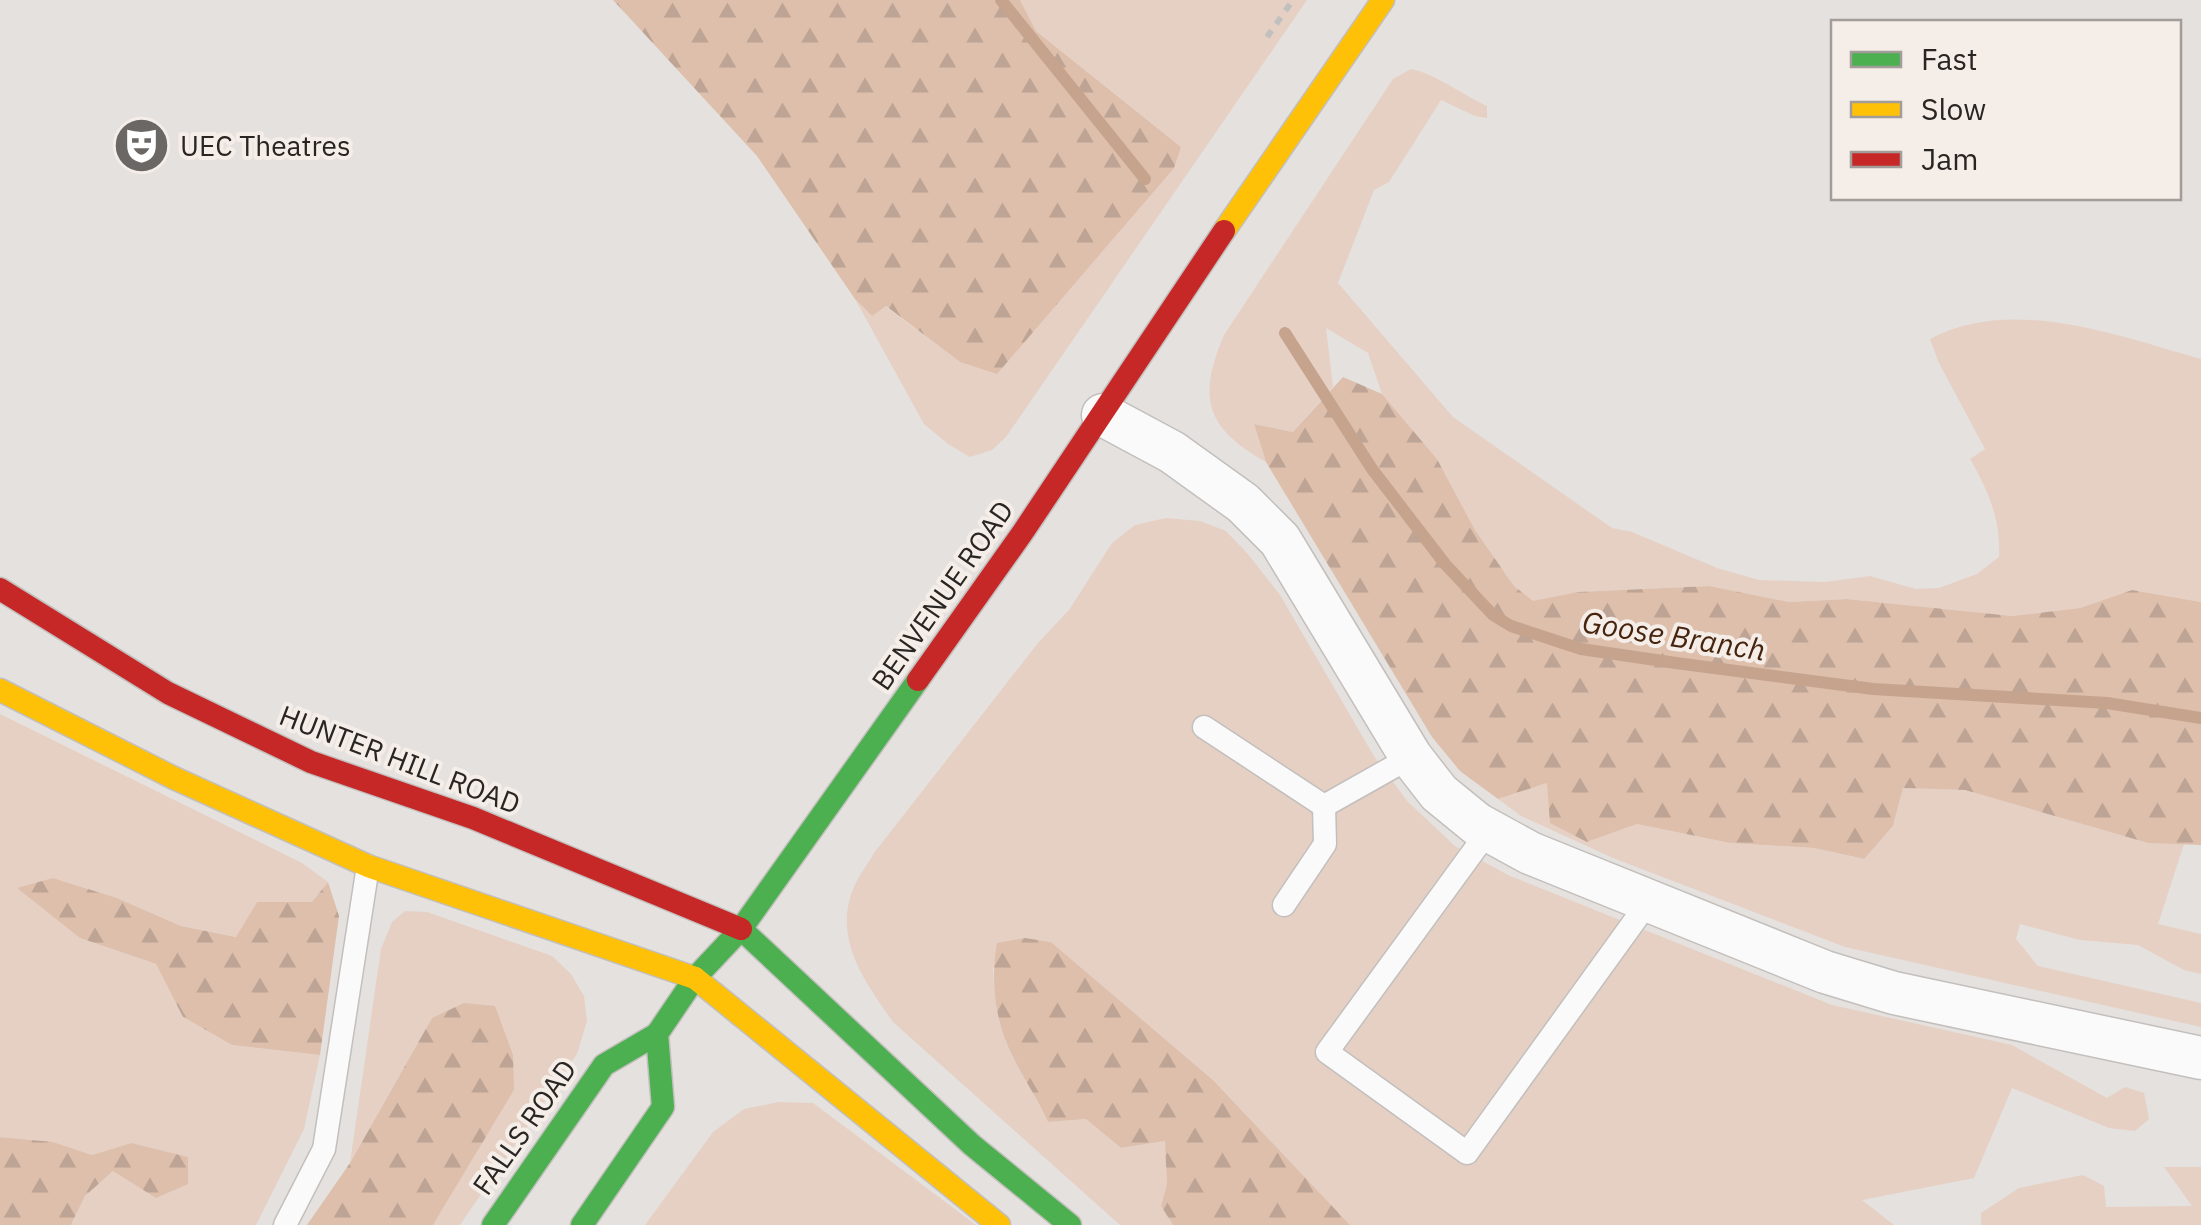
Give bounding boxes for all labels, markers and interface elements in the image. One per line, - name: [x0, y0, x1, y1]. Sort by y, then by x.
- legend: [1831, 20, 2181, 200]
- text: Fast: [1921, 39, 1978, 78]
- text: Slow: [1921, 89, 1986, 128]
- theatre icon: UEC Theatres: [111, 115, 171, 175]
- place label: UEC Theatres: [180, 127, 351, 164]
- text: Jam: [1921, 139, 1979, 178]
- street label: BENVENUE ROAD: [863, 493, 1021, 697]
- water label: Goose Branch: [1580, 601, 1768, 669]
- street label: HUNTER HILL ROAD: [274, 696, 526, 822]
- street label: FALLS ROAD: [464, 1052, 584, 1202]

